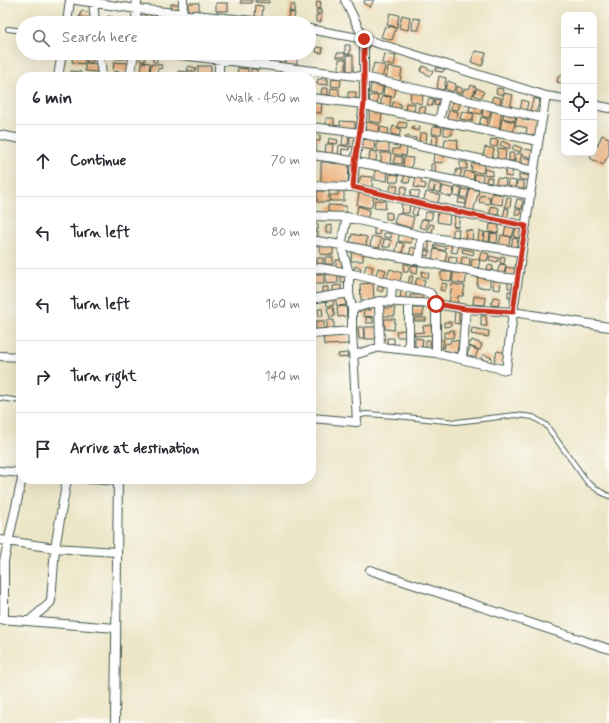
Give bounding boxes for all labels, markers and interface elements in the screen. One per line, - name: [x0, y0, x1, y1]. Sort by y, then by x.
- map controls: [561, 12, 597, 156]
- button: +: [561, 12, 597, 48]
- search box: [16, 16, 316, 60]
- icon: search: [30, 27, 52, 49]
- text: Search here: [62, 28, 138, 48]
- route end: [355, 30, 373, 48]
- button: −: [561, 48, 597, 84]
- button: locate: [561, 84, 597, 120]
- text: 6 min: [32, 87, 72, 109]
- text: Walk · 450 m: [226, 90, 300, 107]
- button: layers: [561, 120, 597, 156]
- icon: ahead: [32, 150, 54, 172]
- text: Continue: [70, 151, 126, 171]
- text: 70 m: [271, 152, 300, 169]
- icon: left: [32, 222, 54, 244]
- text: Turn left: [70, 223, 130, 243]
- text: 80 m: [271, 224, 300, 241]
- icon: left: [32, 294, 54, 316]
- text: Turn left: [70, 295, 130, 315]
- route start: [427, 295, 445, 313]
- text: 160 m: [265, 296, 300, 313]
- icon: right: [32, 366, 54, 388]
- text: Turn right: [70, 367, 137, 387]
- text: 140 m: [265, 368, 300, 385]
- icon: arrive: [32, 438, 54, 460]
- text: Arrive at destination: [70, 439, 199, 459]

